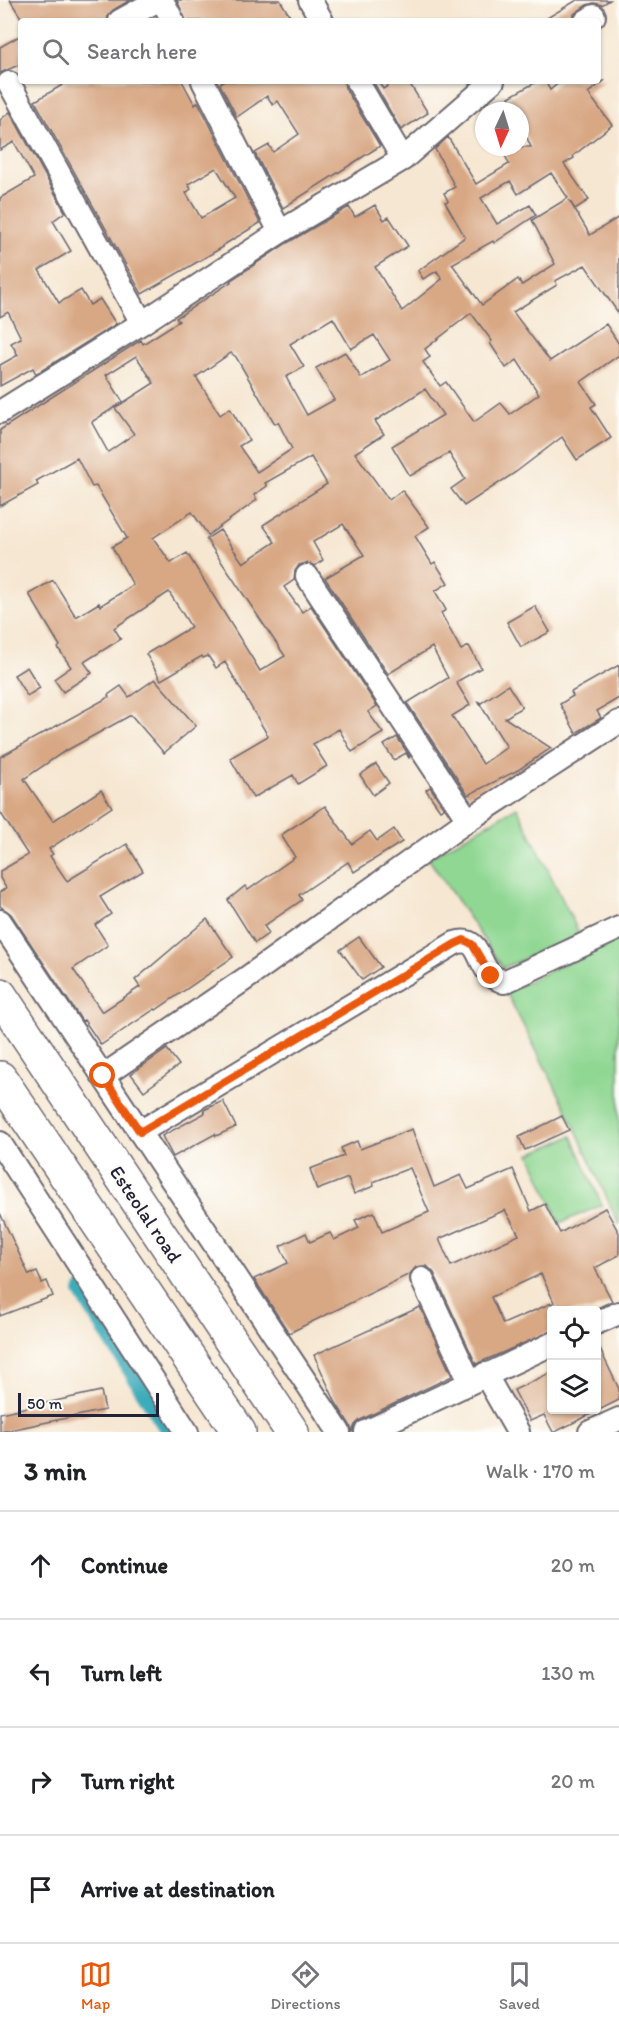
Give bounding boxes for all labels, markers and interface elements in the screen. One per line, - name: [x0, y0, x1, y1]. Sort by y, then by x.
- search box: [18, 18, 601, 84]
- icon: search: [39, 35, 72, 68]
- text: Search here: [87, 38, 197, 65]
- north arrow: [475, 102, 529, 156]
- route end: [477, 962, 503, 988]
- route start: [89, 1062, 115, 1088]
- street label: Esteolal road: [105, 1161, 187, 1267]
- map controls: [547, 1306, 601, 1414]
- button: locate: [547, 1306, 601, 1360]
- button: layers: [547, 1360, 601, 1414]
- scale bar: [18, 1390, 159, 1418]
- text: 50 m: [27, 1394, 62, 1413]
- text: 3 min: [24, 1455, 86, 1487]
- text: Walk · 170 m: [486, 1459, 595, 1483]
- icon: ahead: [24, 1549, 57, 1582]
- text: Continue: [81, 1552, 168, 1579]
- text: 20 m: [551, 1553, 595, 1577]
- icon: left: [24, 1657, 57, 1690]
- text: Turn left: [81, 1660, 162, 1687]
- text: 130 m: [541, 1661, 595, 1685]
- icon: right: [24, 1765, 57, 1798]
- text: Turn right: [81, 1768, 175, 1795]
- text: 20 m: [551, 1769, 595, 1793]
- icon: arrive: [24, 1873, 57, 1906]
- text: Arrive at destination: [81, 1876, 275, 1903]
- tab: Map: [79, 1958, 112, 2013]
- tab: Directions: [270, 1958, 341, 2013]
- tab: Saved: [499, 1958, 540, 2013]

